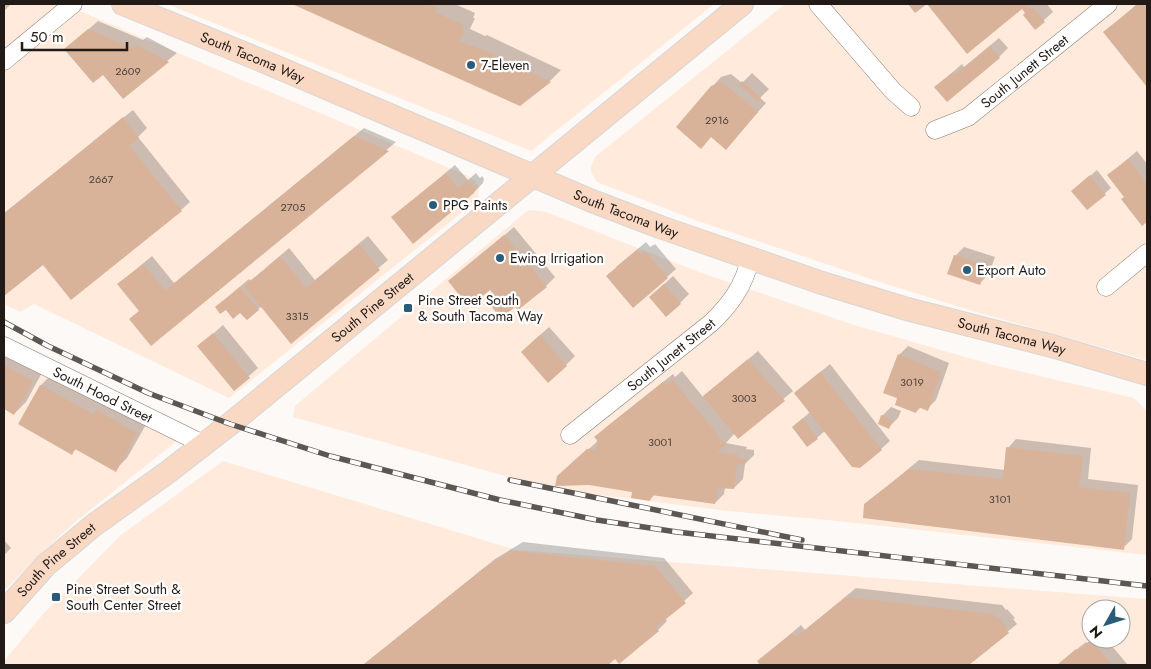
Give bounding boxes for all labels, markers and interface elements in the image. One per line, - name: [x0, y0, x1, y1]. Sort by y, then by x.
- scale bar: [22, 20, 128, 52]
- text: 50 m: [30, 26, 64, 48]
- street label: South Tacoma Way: [197, 27, 308, 88]
- street label: South Junett Street: [976, 30, 1073, 113]
- place label: 7-Eleven: [481, 55, 530, 75]
- marker: 7-Eleven: [465, 59, 477, 71]
- house number: 2609: [115, 63, 141, 79]
- house number: 2916: [705, 112, 729, 128]
- house number: 2667: [89, 171, 114, 187]
- street label: South Tacoma Way: [570, 184, 682, 243]
- place label: PPG Paints: [443, 195, 508, 215]
- house number: 2705: [281, 199, 305, 215]
- marker: PPG Paints: [427, 199, 439, 211]
- place label: Ewing Irrigation: [510, 248, 604, 268]
- marker: Ewing Irrigation: [494, 252, 506, 264]
- place label: Export Auto: [977, 260, 1046, 280]
- marker: Export Auto: [961, 264, 973, 276]
- street label: South Pine Street: [327, 267, 418, 347]
- place label: Pine Street South & South Tacoma Way: [418, 290, 543, 326]
- marker: Pine Street South & South Tacoma Way: [402, 302, 414, 314]
- house number: 3315: [285, 308, 309, 324]
- street label: South Tacoma Way: [956, 312, 1069, 360]
- street label: South Junett Street: [623, 314, 720, 396]
- street label: South Hood Street: [50, 362, 156, 428]
- house number: 3019: [900, 374, 924, 390]
- house number: 3003: [731, 390, 757, 406]
- house number: 3001: [648, 434, 672, 450]
- house number: 3101: [989, 491, 1011, 507]
- street label: South Pine Street: [12, 517, 100, 601]
- place label: Pine Street South & South Center Street: [66, 579, 181, 615]
- marker: Pine Street South & South Center Street: [50, 591, 62, 603]
- north arrow: [1081, 599, 1131, 649]
- text: N: [1085, 622, 1107, 643]

